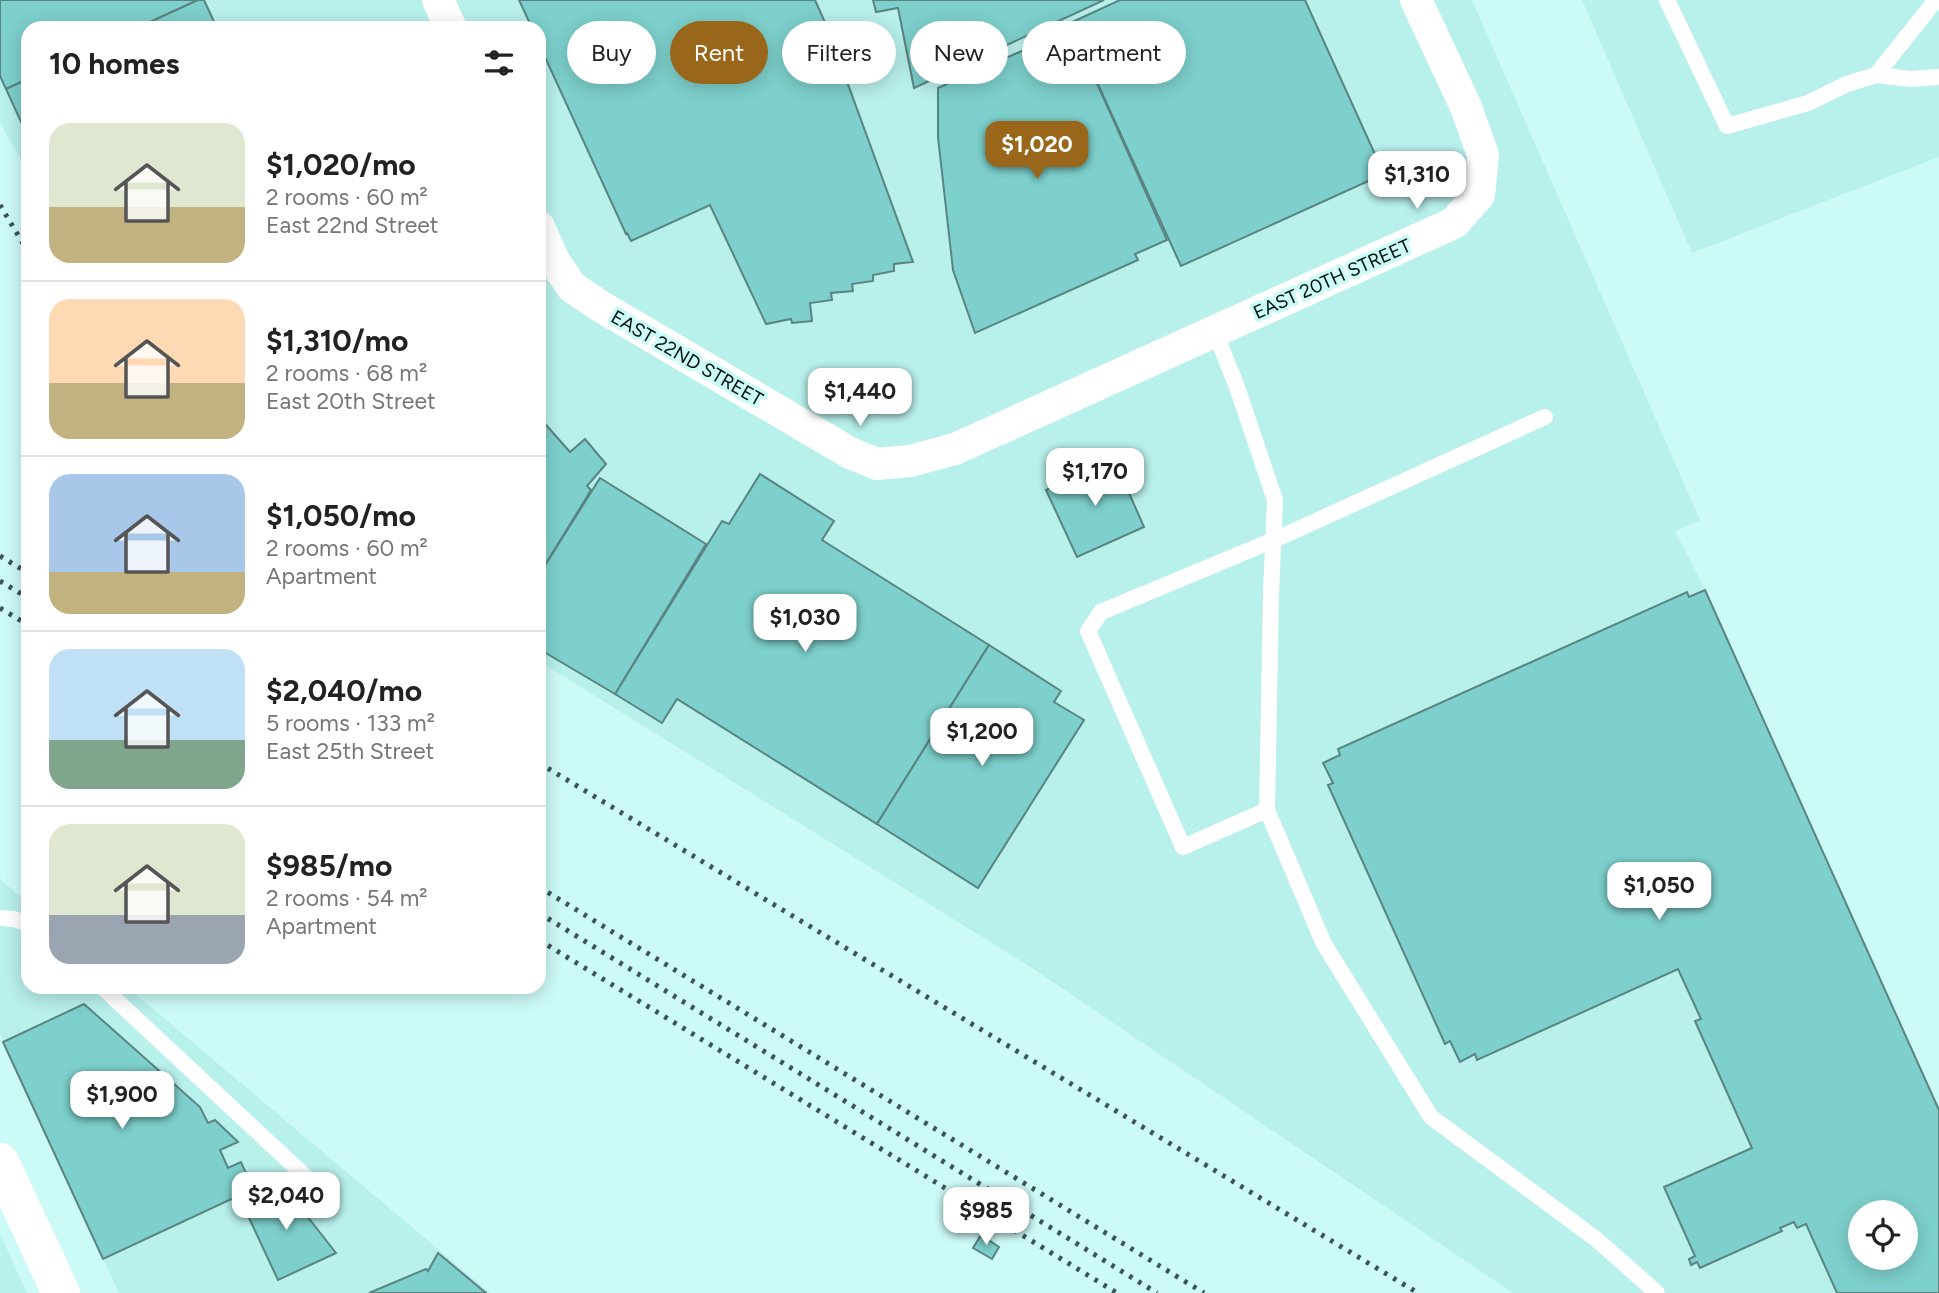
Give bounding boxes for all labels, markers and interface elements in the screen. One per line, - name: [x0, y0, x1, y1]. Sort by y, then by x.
- chip: Buy: [567, 21, 656, 84]
- chip: Rent: [670, 21, 768, 84]
- chip: Filters: [782, 21, 896, 84]
- chip: New: [910, 21, 1008, 84]
- chip: Apartment: [1022, 21, 1186, 84]
- icon: filters: [480, 44, 518, 82]
- text: 10 homes: [49, 45, 180, 82]
- pin: $1,020: [980, 122, 1094, 181]
- text: $1,020: [1001, 130, 1073, 158]
- text: $1,020/mo: [266, 146, 416, 183]
- icon: home: [105, 151, 189, 235]
- pin: $1,310: [1360, 152, 1474, 211]
- text: $1,310: [1384, 160, 1450, 188]
- text: 2 rooms · 60 m²: [266, 183, 428, 211]
- text: East 22nd Street: [266, 211, 439, 239]
- street label: EAST 20TH STREET: [1250, 234, 1415, 324]
- street label: EAST 22ND STREET: [607, 305, 768, 411]
- text: $1,310/mo: [266, 322, 408, 359]
- icon: home: [105, 327, 189, 411]
- text: 2 rooms · 68 m²: [266, 359, 427, 387]
- pin: $1,440: [803, 368, 917, 428]
- text: $1,440: [824, 377, 896, 405]
- text: East 20th Street: [266, 387, 436, 415]
- pin: $1,170: [1038, 448, 1152, 508]
- text: $1,170: [1062, 457, 1128, 485]
- text: $1,050/mo: [266, 497, 416, 534]
- icon: home: [105, 502, 189, 586]
- text: 2 rooms · 60 m²: [266, 534, 428, 562]
- text: Apartment: [266, 562, 377, 590]
- pin: $1,030: [748, 594, 862, 654]
- text: $1,030: [770, 603, 840, 631]
- text: $2,040/mo: [266, 672, 422, 709]
- icon: home: [105, 677, 189, 761]
- pin: $1,200: [925, 708, 1039, 768]
- text: 5 rooms · 133 m²: [266, 709, 435, 737]
- text: $1,200: [946, 717, 1018, 745]
- text: East 25th Street: [266, 737, 434, 765]
- text: $985/mo: [266, 847, 392, 884]
- icon: home: [105, 852, 189, 936]
- pin: $1,050: [1602, 862, 1716, 922]
- text: $1,050: [1623, 871, 1695, 899]
- text: 2 rooms · 54 m²: [266, 884, 428, 912]
- text: Apartment: [266, 912, 377, 940]
- pin: $1,900: [65, 1072, 179, 1131]
- text: $1,900: [86, 1080, 158, 1108]
- pin: $2,040: [229, 1172, 343, 1232]
- text: $2,040: [248, 1181, 324, 1209]
- pin: $985: [945, 1188, 1027, 1247]
- text: $985: [959, 1196, 1013, 1224]
- map controls: [1848, 1200, 1918, 1270]
- button: locate: [1848, 1200, 1918, 1270]

